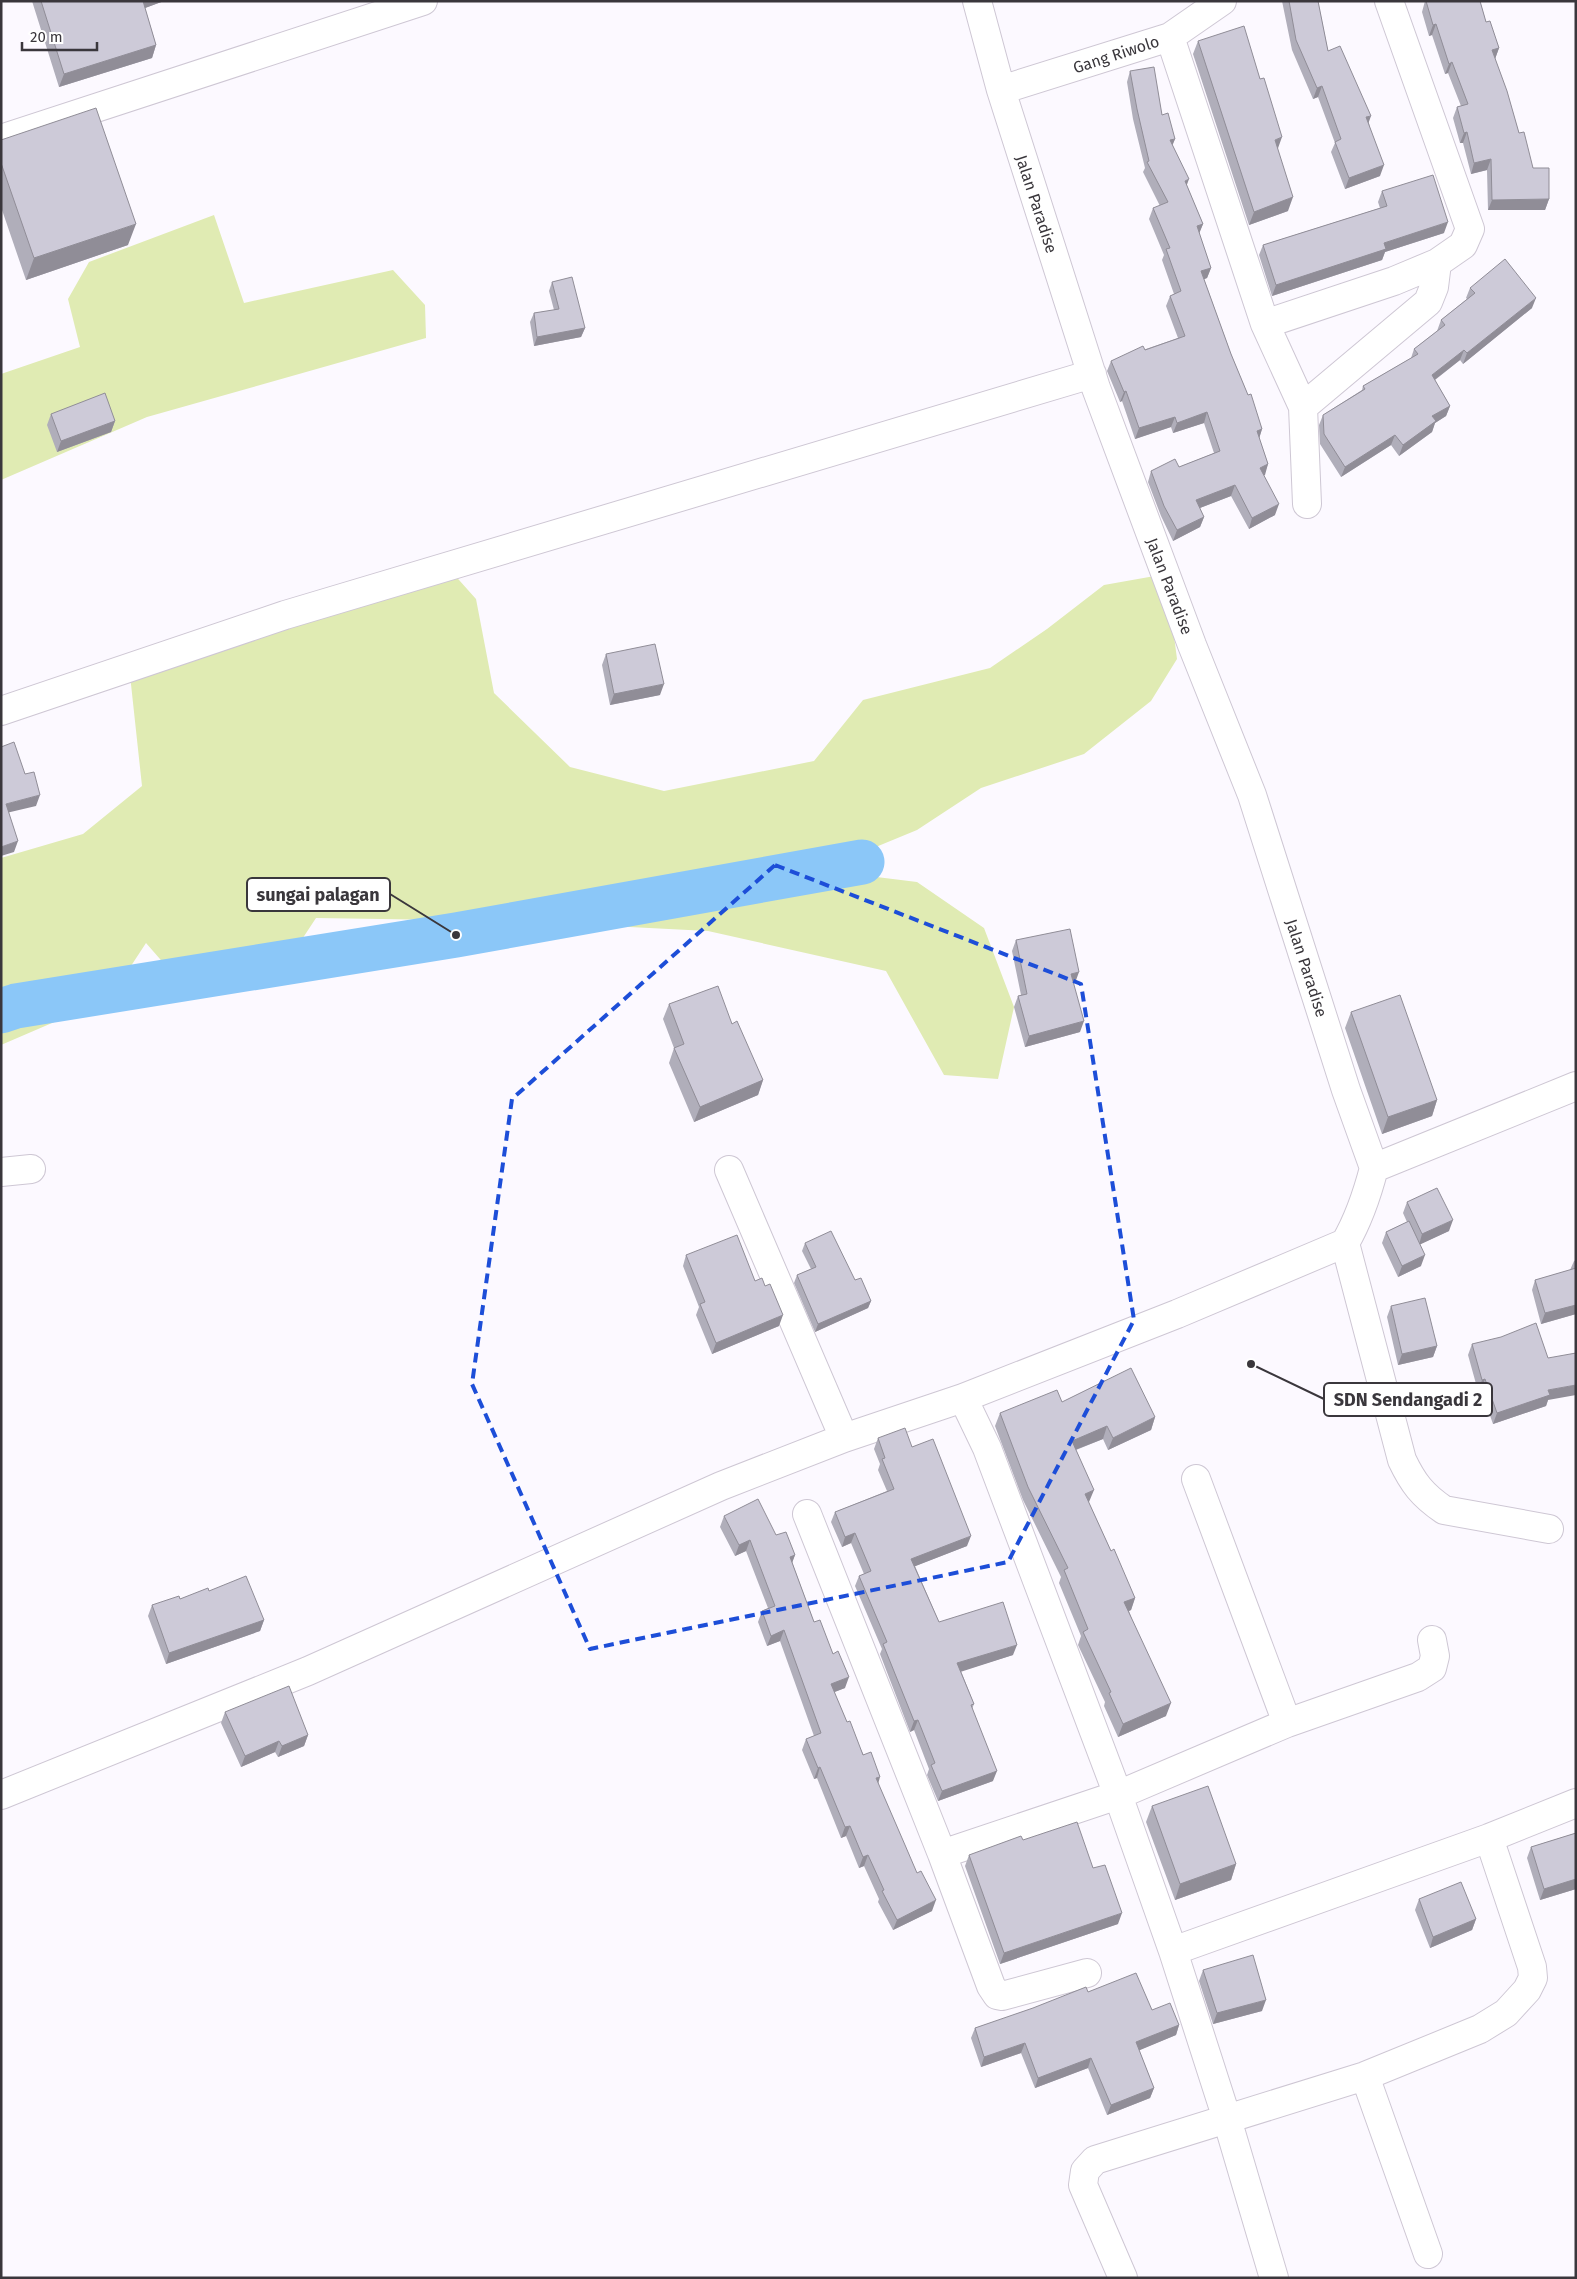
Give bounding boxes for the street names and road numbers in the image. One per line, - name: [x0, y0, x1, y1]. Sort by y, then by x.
- street label: Gang Riwolo: [1071, 32, 1162, 77]
- street label: Jalan Paradise: [1012, 153, 1061, 256]
- street label: Jalan Paradise: [1142, 535, 1197, 637]
- street label: Jalan Paradise: [1282, 917, 1331, 1020]

